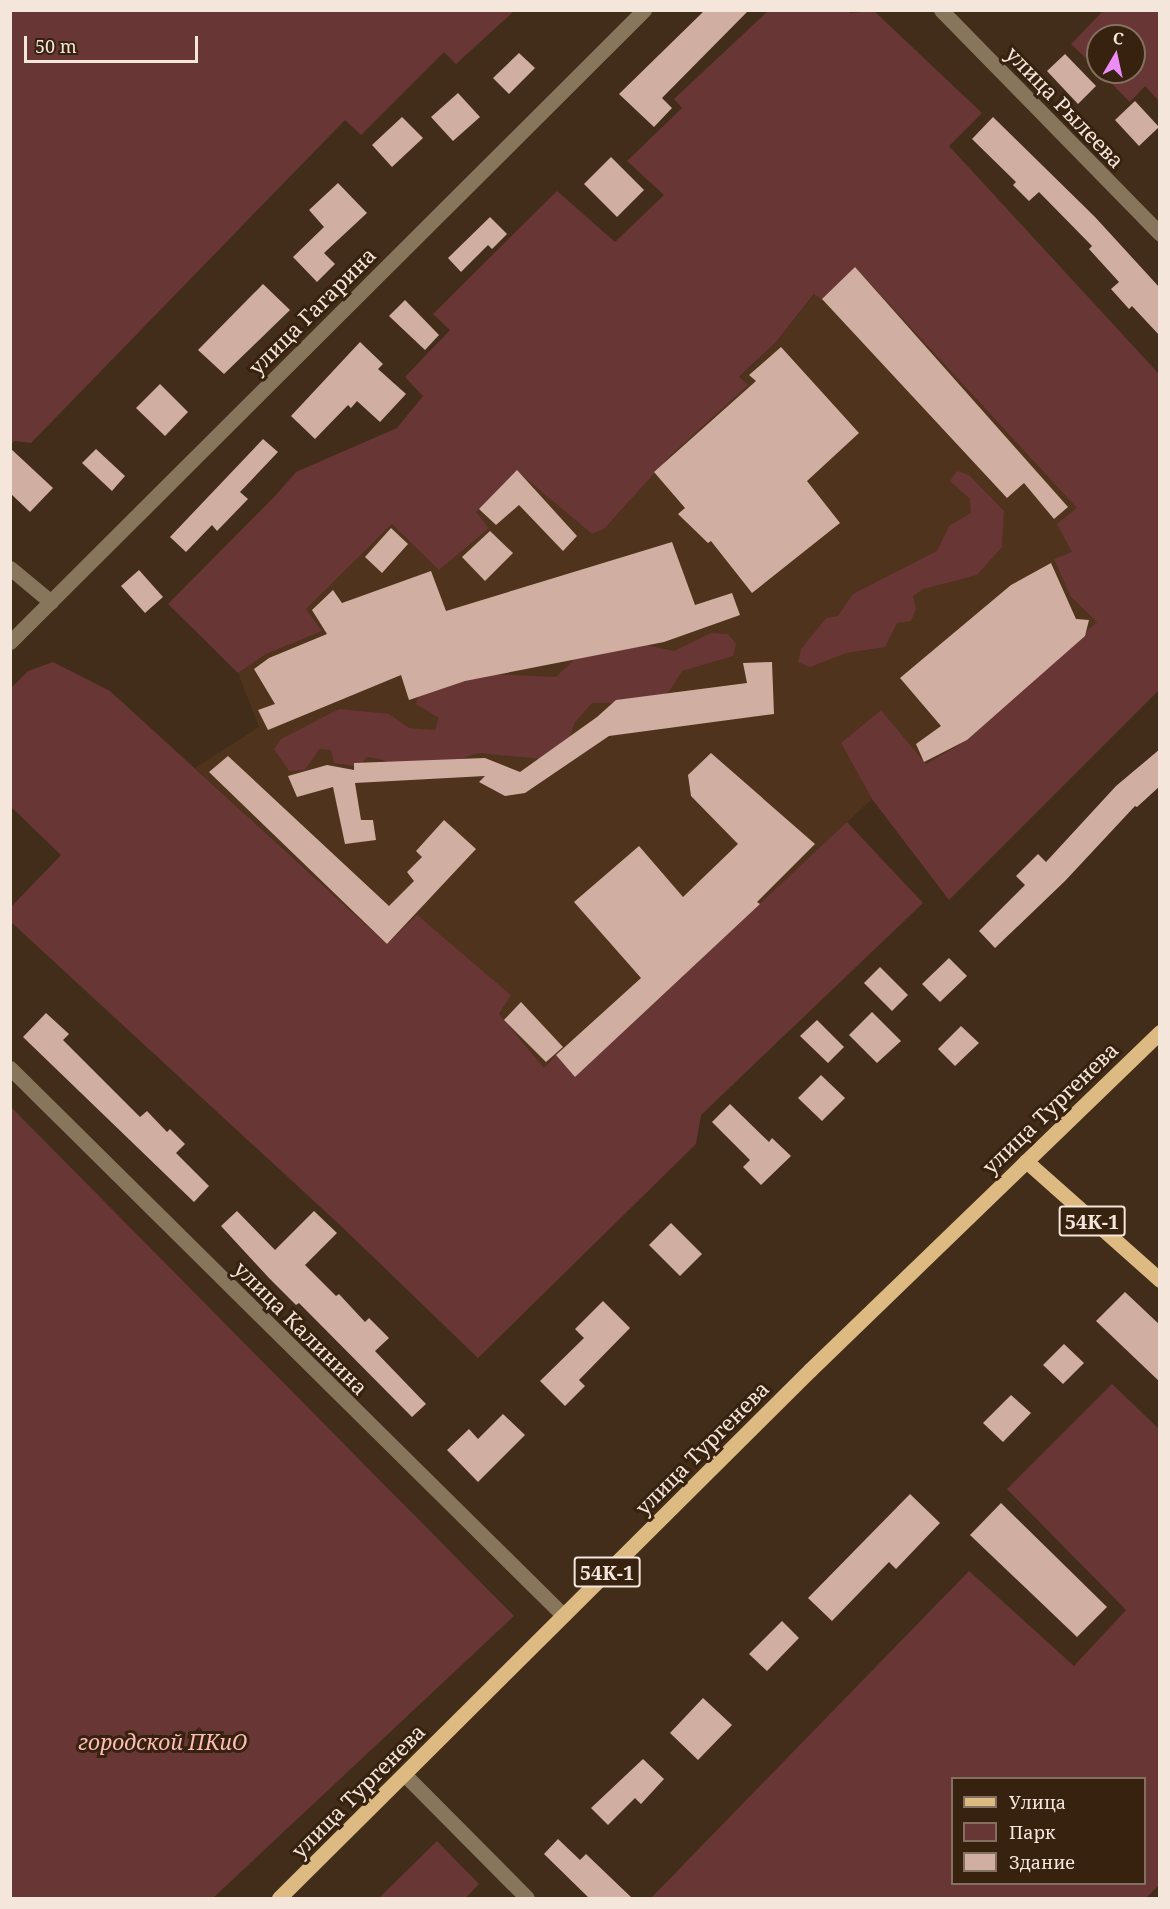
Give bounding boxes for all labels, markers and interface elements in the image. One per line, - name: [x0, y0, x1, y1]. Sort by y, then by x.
- scale bar: [27, 24, 201, 62]
- north arrow: [1086, 24, 1146, 84]
- text: С: [1112, 27, 1125, 50]
- text: 50 m: [35, 34, 77, 58]
- street label: улица Рылеева: [1001, 41, 1129, 173]
- street label: улица Гагарина: [243, 242, 381, 380]
- street label: улица Тургенева: [977, 1037, 1123, 1179]
- road number: 54К-1: [1058, 1204, 1126, 1238]
- street label: улица Калинина: [229, 1256, 373, 1400]
- street label: улица Тургенева: [630, 1376, 774, 1520]
- road number: 54К-1: [572, 1555, 642, 1589]
- street label: улица Тургенева: [286, 1719, 430, 1863]
- park label: городской ПКиО: [79, 1729, 247, 1755]
- legend: [951, 1777, 1146, 1885]
- text: Улица: [1009, 1790, 1066, 1814]
- text: Парк: [1009, 1820, 1056, 1844]
- text: Здание: [1009, 1850, 1075, 1874]

